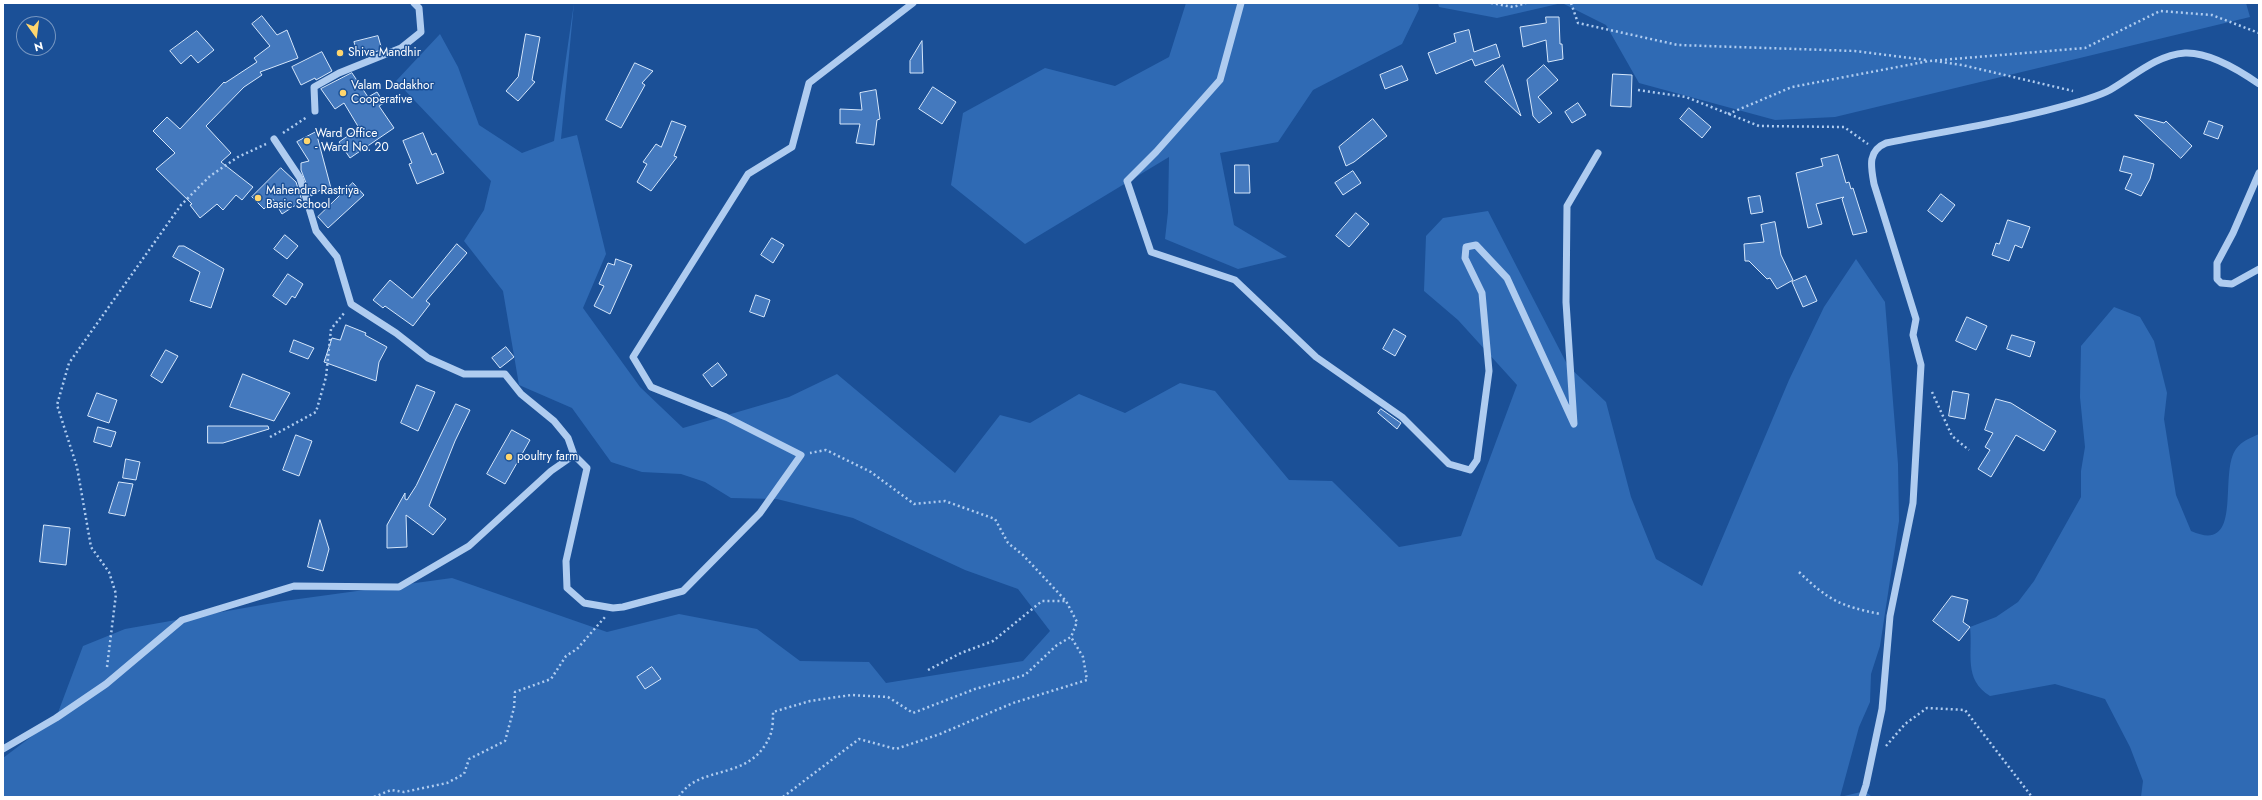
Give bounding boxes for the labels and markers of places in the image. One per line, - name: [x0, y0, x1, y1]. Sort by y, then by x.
- place label: Shiva Mandhir: [348, 46, 421, 60]
- marker: Shiva Mandhir: [335, 48, 345, 58]
- place label: Valam Dadakhor Cooperative: [351, 79, 434, 107]
- marker: Valam Dadakhor Cooperative: [338, 88, 348, 98]
- place label: Ward Office - Ward No. 20: [315, 127, 389, 155]
- marker: Ward Office - Ward No. 20: [302, 136, 312, 146]
- place label: Mahendra Rastriya Basic School: [266, 184, 359, 212]
- marker: Mahendra Rastriya Basic School: [253, 193, 263, 203]
- place label: poultry farm: [517, 450, 578, 464]
- marker: poultry farm: [504, 452, 514, 462]

